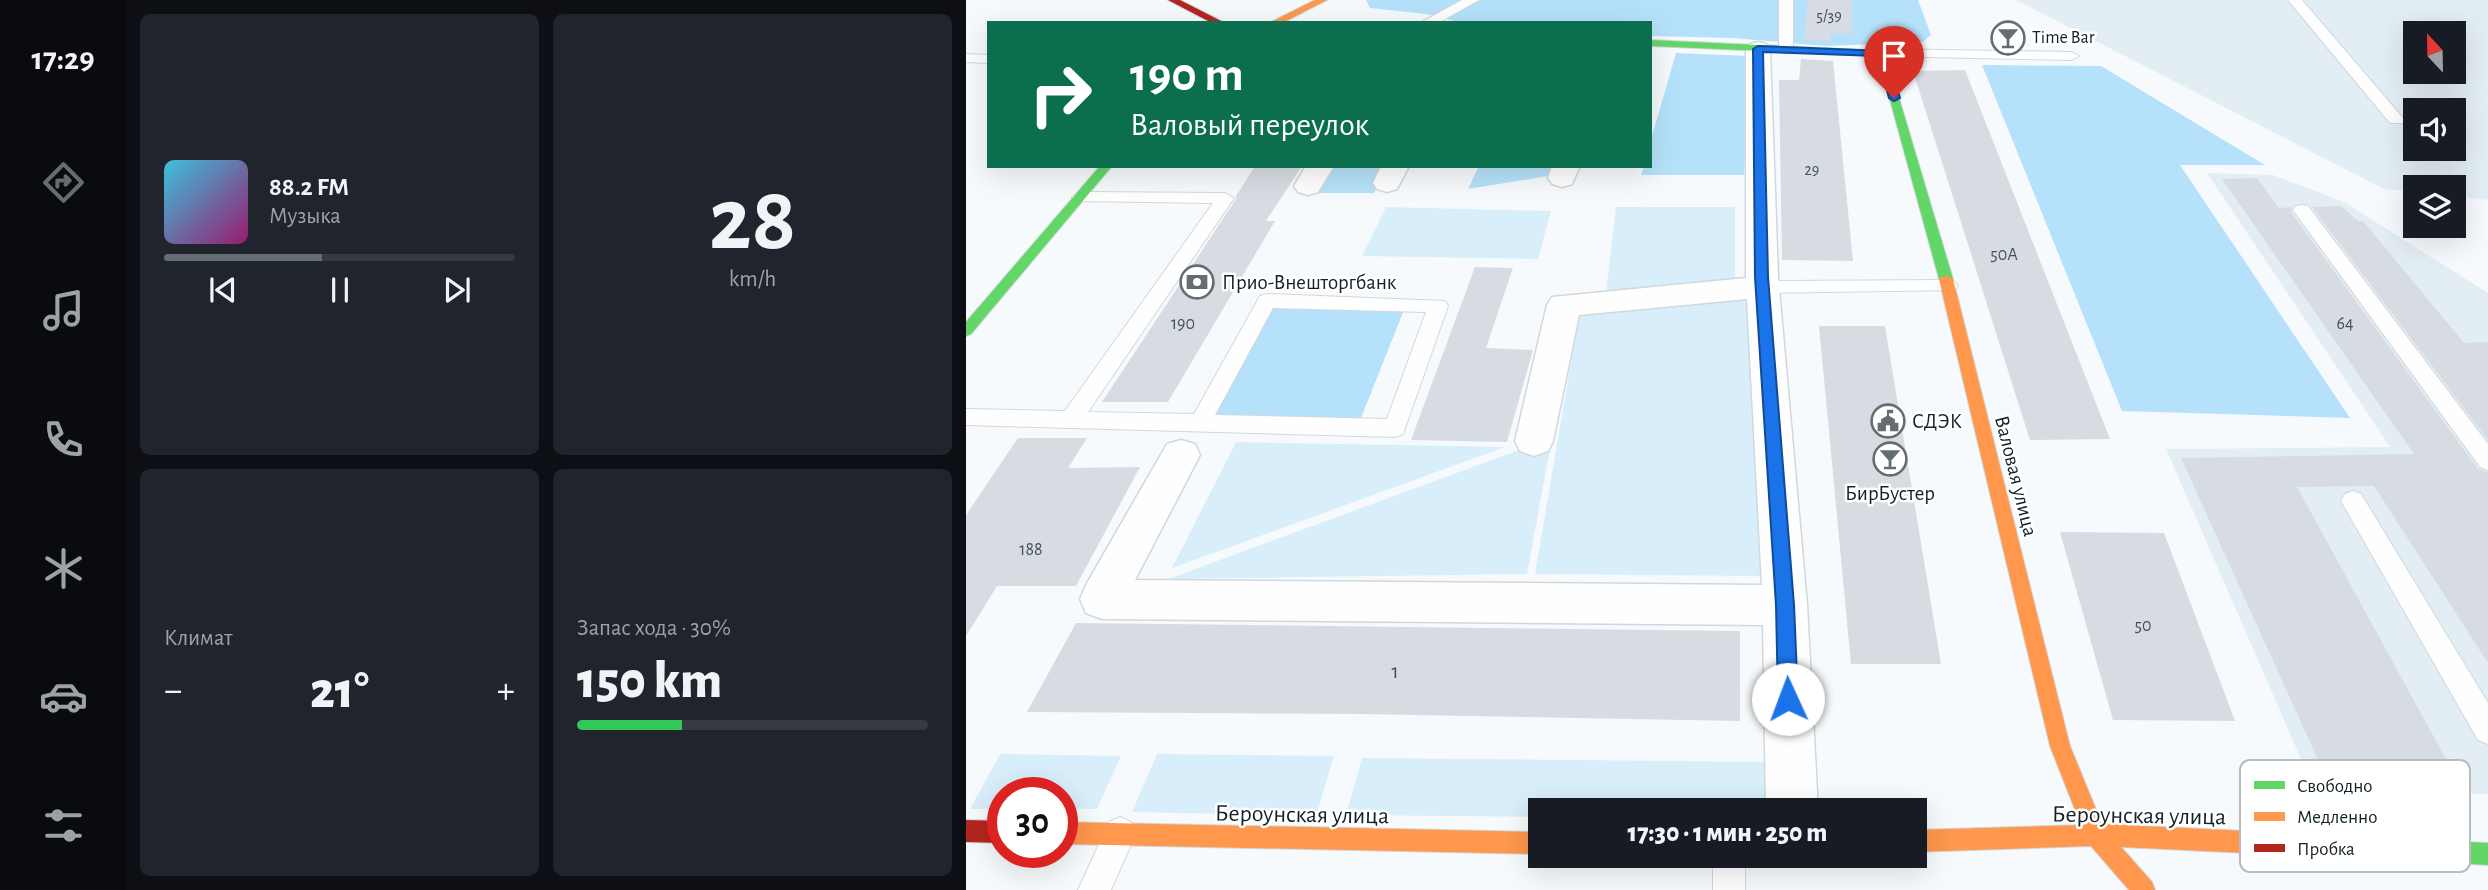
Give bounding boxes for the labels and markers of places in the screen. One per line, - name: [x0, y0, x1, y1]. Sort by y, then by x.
- bar icon: Time Bar: [1989, 19, 2027, 57]
- pin: [1864, 26, 1924, 98]
- place label: Time Bar: [2032, 29, 2095, 47]
- bank icon: Прио-Внешторгбанк: [1178, 263, 1216, 301]
- place label: Прио-Внешторгбанк: [1222, 272, 1397, 293]
- public building icon: СДЭК: [1869, 402, 1907, 440]
- place label: СДЭК: [1912, 411, 1962, 432]
- bar icon: БирБустер: [1871, 440, 1909, 478]
- place label: БирБустер: [1845, 483, 1935, 504]

